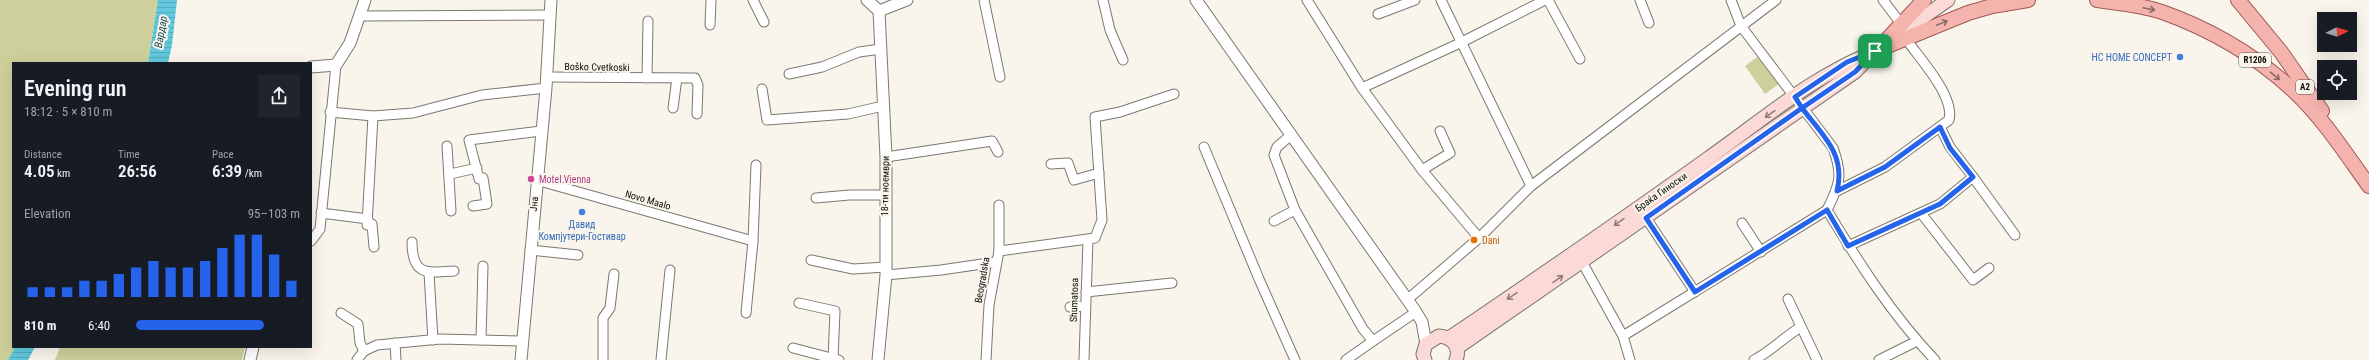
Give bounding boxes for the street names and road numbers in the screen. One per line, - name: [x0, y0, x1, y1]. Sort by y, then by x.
- road number: R1206: [2239, 53, 2271, 67]
- street label: Boško Cvetkoski: [564, 61, 630, 73]
- road number: A2: [2296, 80, 2314, 94]
- street label: 18-ти ноември: [879, 156, 891, 216]
- street label: Браќа Гиноски: [1633, 170, 1689, 214]
- street label: Novo Maalo: [624, 188, 672, 212]
- street label: Јна: [528, 196, 540, 212]
- street label: Beogradska: [973, 256, 991, 304]
- street label: Shumatosa: [1068, 277, 1080, 322]

